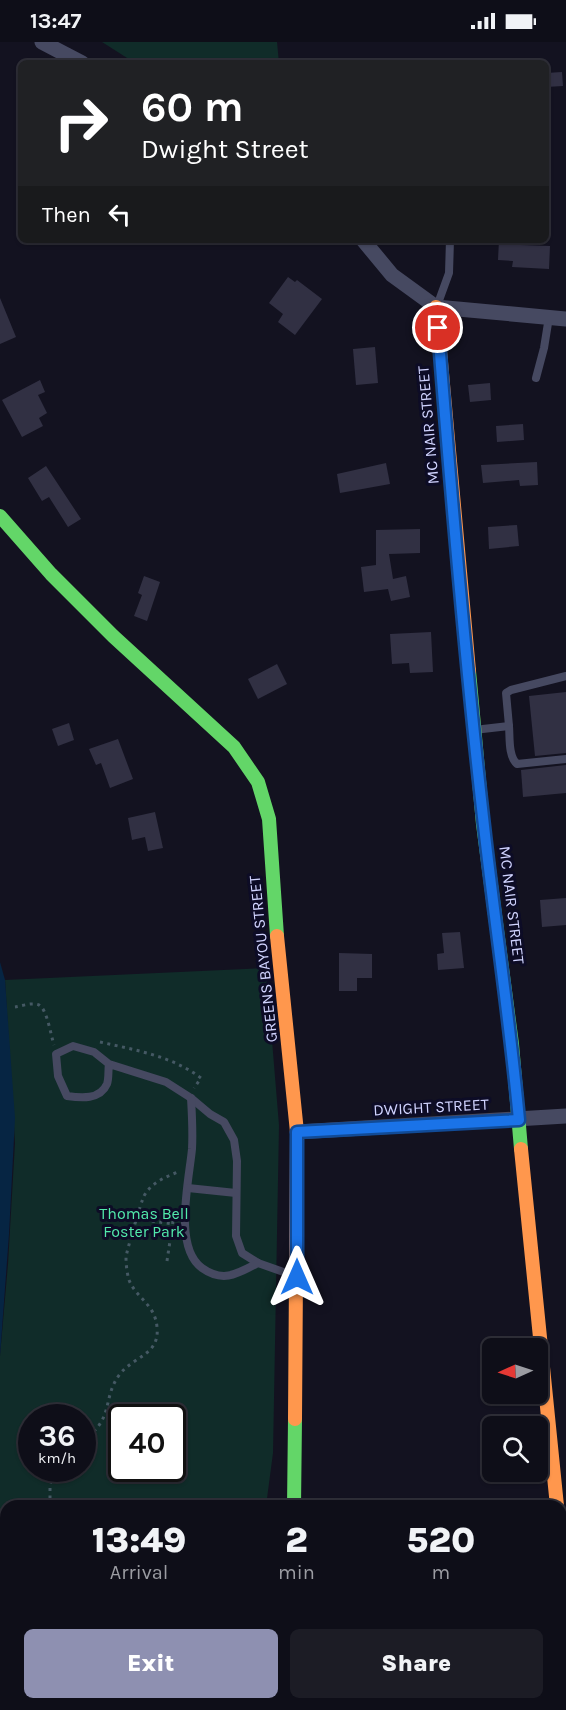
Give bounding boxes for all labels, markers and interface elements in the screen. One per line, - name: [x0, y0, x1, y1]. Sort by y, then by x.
- text: 13:47: [30, 8, 82, 34]
- text: 60 m: [141, 82, 244, 132]
- icon: right: [42, 84, 120, 162]
- text: Dwight Street: [141, 133, 309, 165]
- icon: left: [103, 198, 136, 231]
- text: Then: [42, 202, 91, 228]
- pin: [412, 302, 463, 353]
- icon: arrive: [421, 311, 454, 344]
- street label: MC NAIR STREET: [413, 365, 443, 485]
- street label: MC NAIR STREET: [495, 845, 529, 965]
- street label: GREENS BAYOU STREET: [245, 875, 281, 1043]
- street label: DWIGHT STREET: [373, 1094, 489, 1120]
- park label: Thomas Bell Foster Park: [99, 1204, 189, 1241]
- position arrow: [265, 1245, 329, 1309]
- north arrow: [482, 1338, 548, 1404]
- map controls: [482, 1338, 548, 1482]
- speed limit sign: 40: [108, 1404, 186, 1482]
- button: search: [482, 1416, 548, 1482]
- text: 36: [39, 1418, 75, 1454]
- text: km/h: [38, 1449, 76, 1467]
- text: 13:49: [92, 1519, 186, 1561]
- text: 2: [285, 1519, 308, 1561]
- text: 520: [407, 1519, 475, 1561]
- text: Arrival: [110, 1561, 168, 1584]
- text: min: [278, 1561, 315, 1584]
- text: m: [432, 1561, 450, 1584]
- button: Exit: [24, 1629, 278, 1698]
- button: Share: [290, 1629, 543, 1698]

